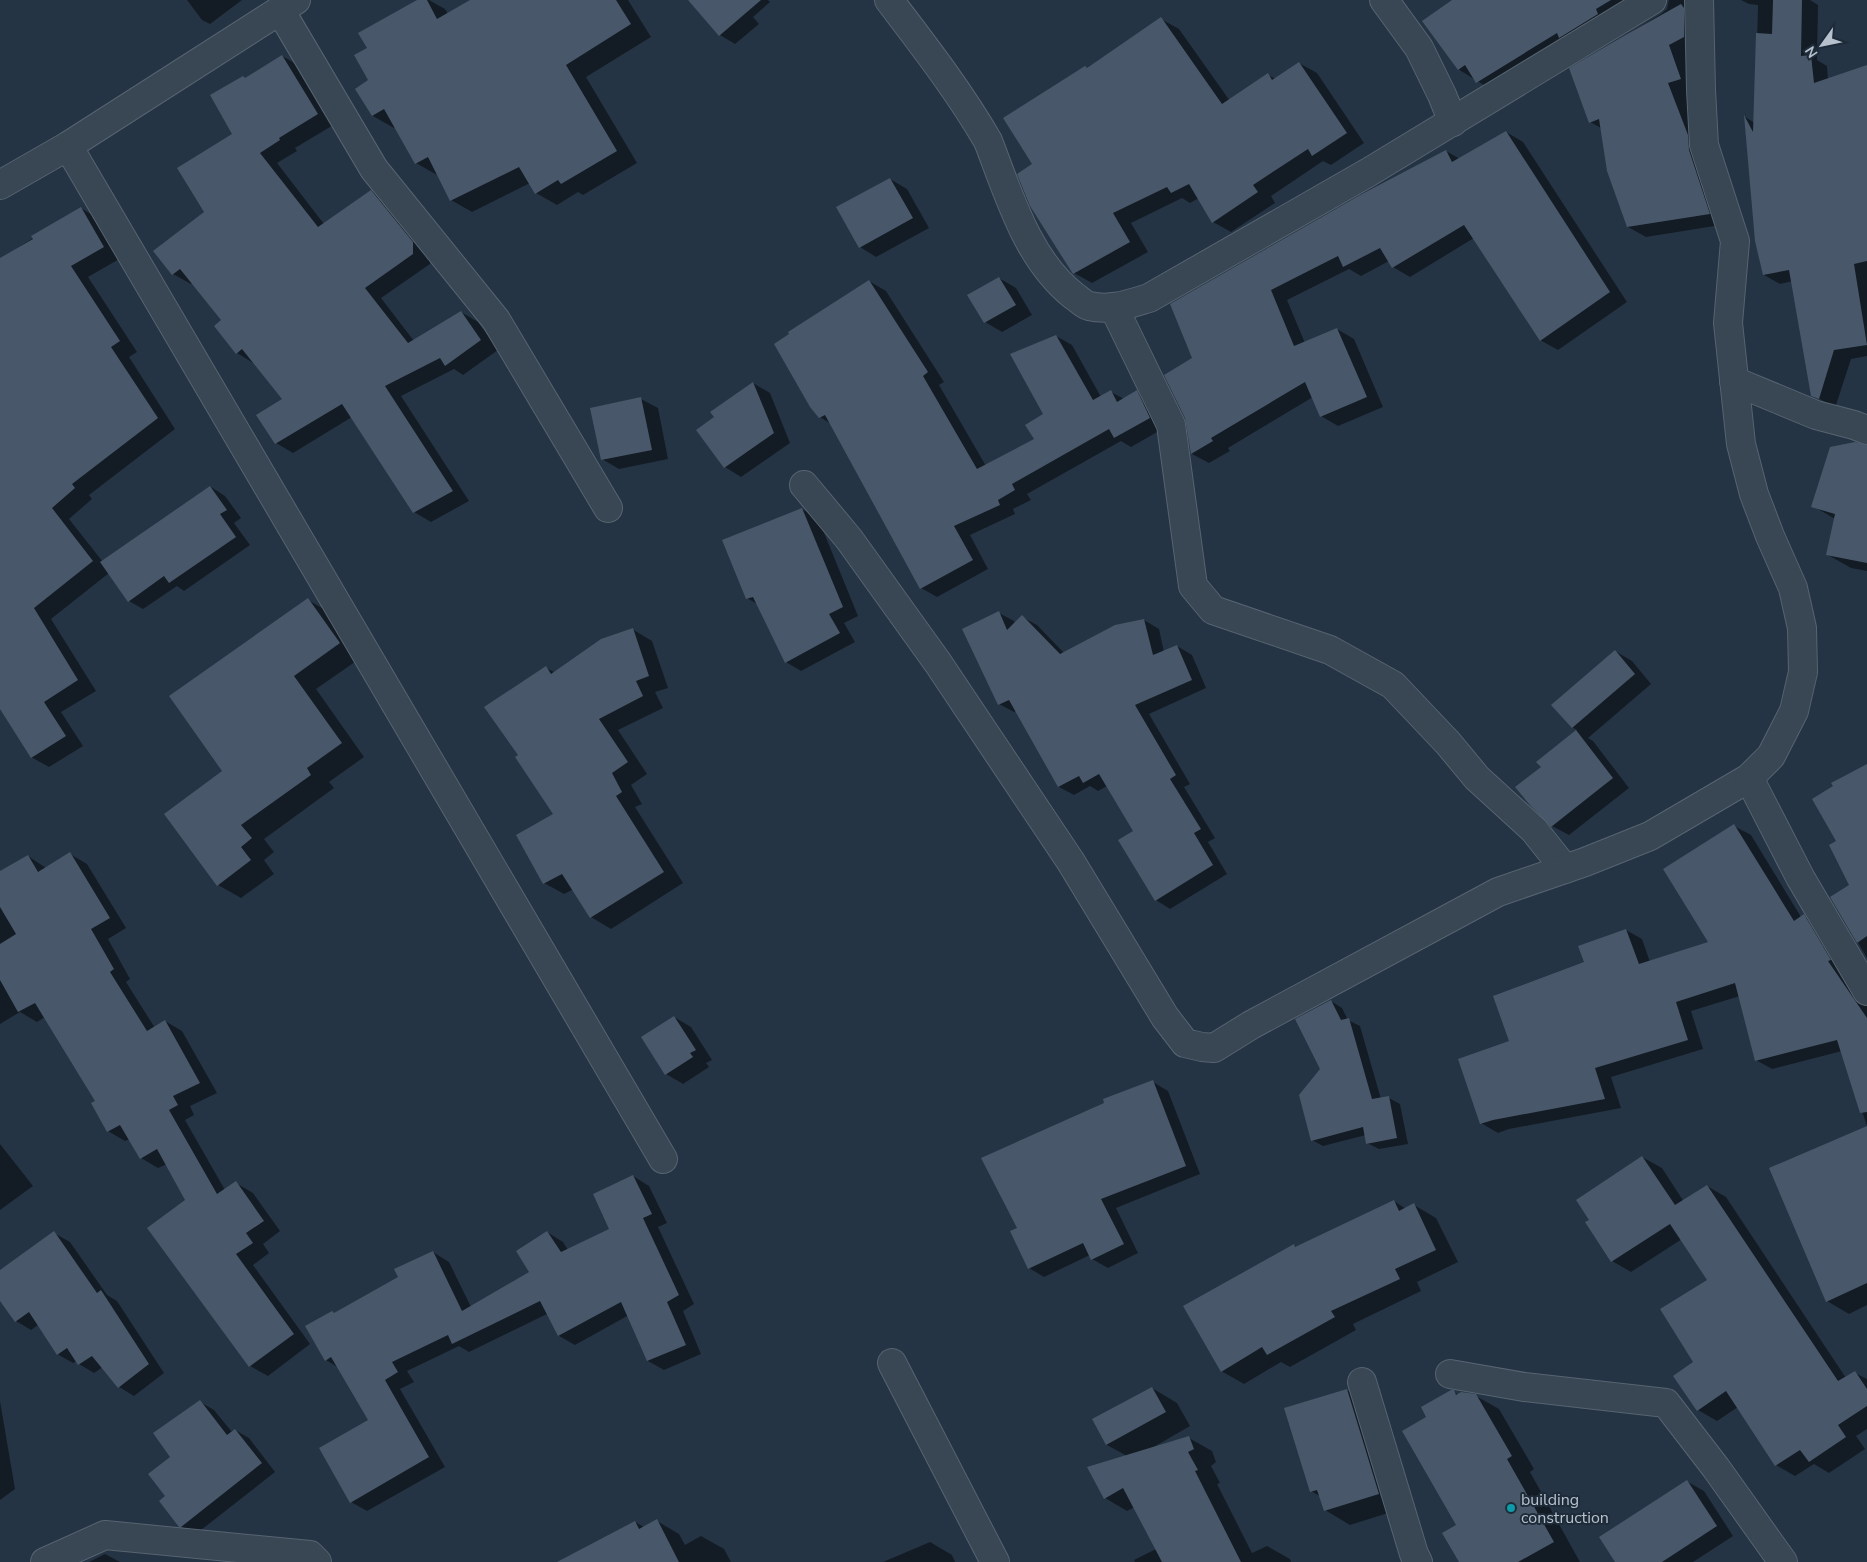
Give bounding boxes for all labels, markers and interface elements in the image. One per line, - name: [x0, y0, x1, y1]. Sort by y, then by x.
- north arrow: [1797, 20, 1847, 70]
- text: N: [1801, 42, 1822, 61]
- place label: building construction: [1521, 1489, 1609, 1529]
- marker: building construction: [1505, 1502, 1517, 1514]

